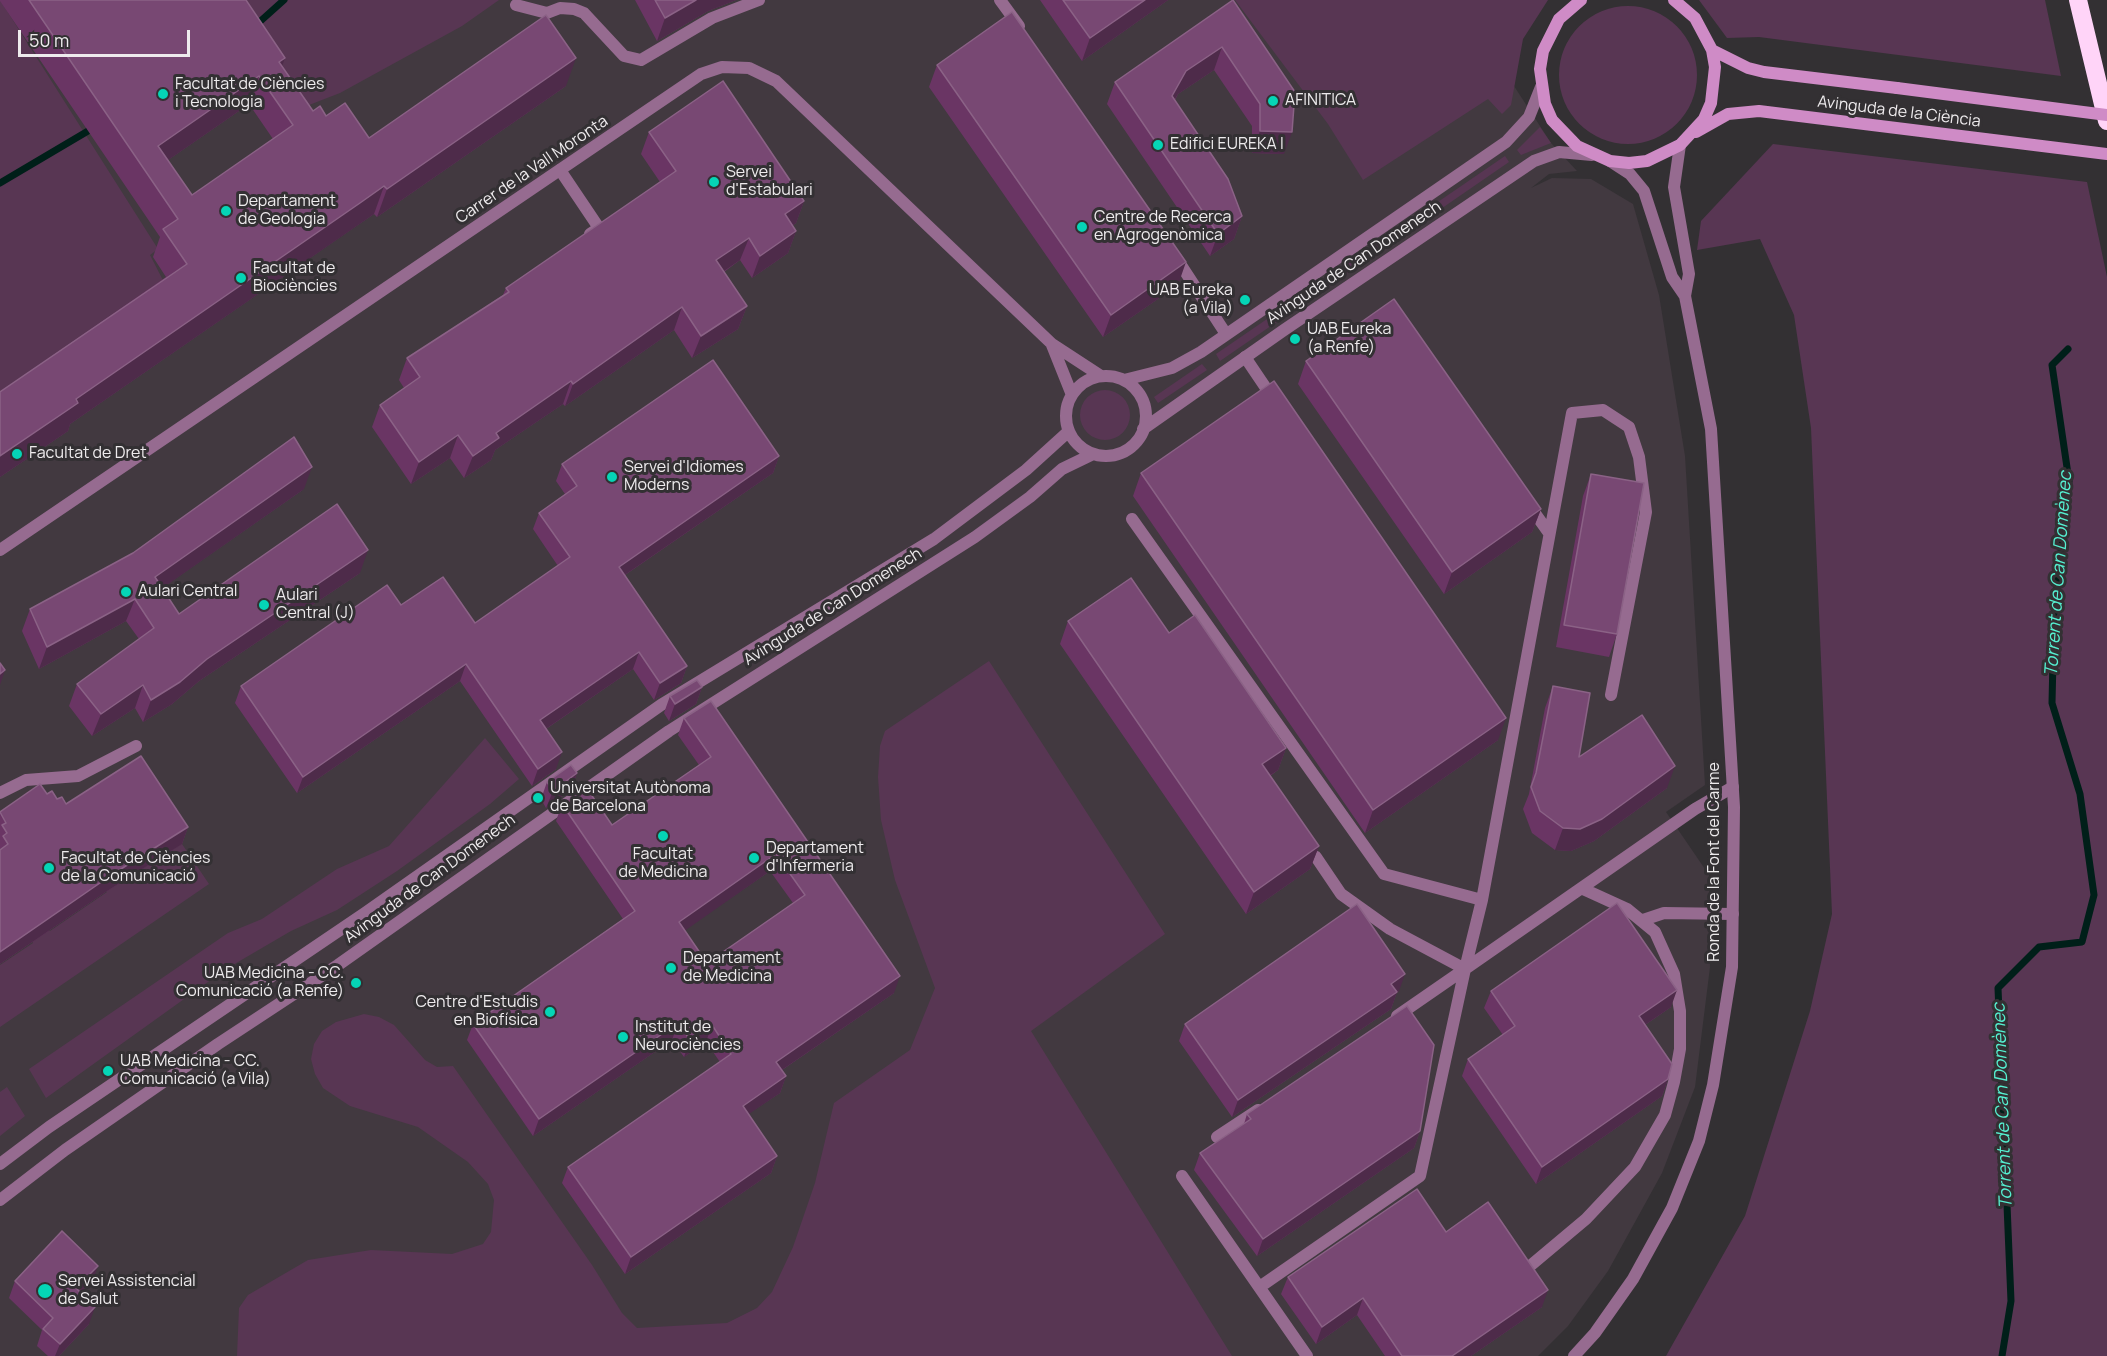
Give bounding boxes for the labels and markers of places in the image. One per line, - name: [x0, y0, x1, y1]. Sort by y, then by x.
- place label: Facultat de Ciències i Tecnologia: [175, 75, 325, 113]
- marker: Facultat de Ciències i Tecnologia: [156, 87, 170, 101]
- place label: AFINITICA: [1285, 91, 1356, 111]
- marker: AFINITICA: [1266, 94, 1280, 108]
- place label: Edifici EUREKA I: [1170, 135, 1284, 155]
- marker: Edifici EUREKA I: [1151, 138, 1165, 152]
- place label: Servei d'Estabulari: [726, 163, 813, 201]
- marker: Servei d'Estabulari: [707, 175, 721, 189]
- place label: Departament de Geologia: [238, 192, 336, 230]
- marker: Departament de Geologia: [219, 204, 233, 218]
- place label: Centre de Recerca en Agrogenòmica: [1094, 208, 1231, 246]
- marker: Centre de Recerca en Agrogenòmica: [1075, 220, 1089, 234]
- place label: Facultat de Biociències: [253, 259, 337, 297]
- marker: Facultat de Biociències: [234, 271, 248, 285]
- place label: UAB Eureka (a Vila): [1149, 281, 1233, 319]
- marker: UAB Eureka (a Vila): [1238, 293, 1252, 307]
- place label: UAB Eureka (a Renfe): [1307, 320, 1391, 358]
- marker: UAB Eureka (a Renfe): [1288, 332, 1302, 346]
- place label: Facultat de Dret: [29, 444, 147, 464]
- marker: Facultat de Dret: [10, 447, 24, 461]
- place label: Servei d'Idiomes Moderns: [624, 458, 744, 496]
- marker: Servei d'Idiomes Moderns: [605, 470, 619, 484]
- place label: Aulari Central: [138, 582, 238, 602]
- marker: Aulari Central: [119, 585, 133, 599]
- place label: Aulari Central (J): [276, 586, 355, 624]
- marker: Aulari Central (J): [257, 598, 271, 612]
- place label: Universitat Autònoma de Barcelona: [550, 779, 711, 817]
- marker: Universitat Autònoma de Barcelona: [531, 791, 545, 805]
- marker: Facultat de Medicina: [656, 829, 670, 843]
- place label: Departament d'Infermeria: [766, 839, 864, 877]
- place label: Facultat de Medicina: [619, 845, 707, 883]
- place label: Facultat de Ciències de la Comunicació: [61, 849, 211, 887]
- marker: Departament d'Infermeria: [747, 851, 761, 865]
- marker: Facultat de Ciències de la Comunicació: [42, 861, 56, 875]
- place label: Departament de Medicina: [683, 949, 781, 987]
- marker: Departament de Medicina: [664, 961, 678, 975]
- place label: UAB Medicina - CC. Comunicació (a Renfe): [176, 964, 344, 1002]
- marker: UAB Medicina - CC. Comunicació (a Renfe): [349, 976, 363, 990]
- place label: Centre d'Estudis en Biofísica: [415, 993, 538, 1031]
- marker: Centre d'Estudis en Biofísica: [543, 1005, 557, 1019]
- place label: Institut de Neurociències: [635, 1018, 741, 1056]
- marker: Institut de Neurociències: [616, 1030, 630, 1044]
- place label: UAB Medicina - CC. Comunicació (a Vila): [120, 1052, 271, 1090]
- marker: UAB Medicina - CC. Comunicació (a Vila): [101, 1064, 115, 1078]
- place label: Servei Assistencial de Salut: [58, 1272, 196, 1310]
- marker: Servei Assistencial de Salut: [36, 1282, 54, 1300]

